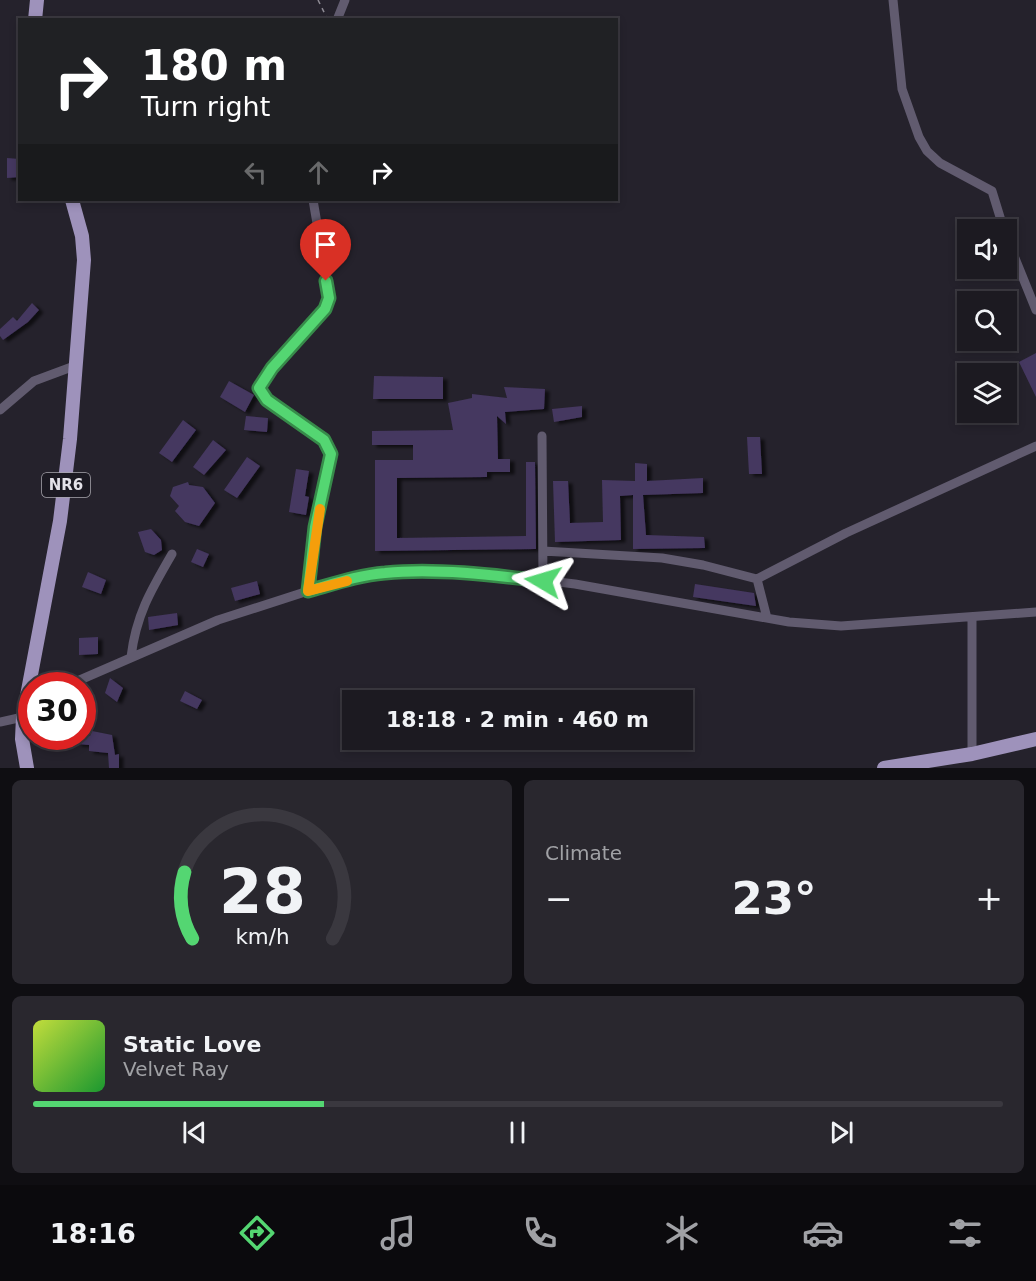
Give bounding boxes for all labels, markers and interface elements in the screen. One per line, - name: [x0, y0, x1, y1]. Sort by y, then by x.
- text: 180 m: [141, 41, 287, 90]
- icon: right: [42, 42, 120, 120]
- text: Turn right: [141, 91, 270, 122]
- icon: left: [239, 156, 272, 189]
- icon: ahead: [302, 156, 335, 189]
- icon: right: [365, 156, 398, 189]
- pin: [300, 219, 351, 281]
- map controls: [957, 219, 1017, 423]
- button: sound: [957, 219, 1017, 279]
- icon: arrive: [309, 228, 342, 261]
- button: search: [957, 291, 1017, 351]
- button: layers: [957, 363, 1017, 423]
- road number: NR6: [42, 473, 90, 497]
- position arrow: [511, 549, 575, 613]
- speed limit sign: 30: [18, 672, 96, 750]
- text: 18:18 · 2 min · 460 m: [386, 707, 649, 732]
- text: Climate: [545, 841, 622, 865]
- text: 28: [219, 855, 305, 928]
- text: 23°: [731, 872, 817, 925]
- text: −: [545, 879, 573, 918]
- text: +: [975, 879, 1003, 918]
- text: km/h: [235, 924, 289, 949]
- text: Static Love: [123, 1032, 261, 1057]
- text: Velvet Ray: [123, 1057, 229, 1081]
- icon: previous: [178, 1116, 211, 1149]
- icon: pause: [501, 1116, 534, 1149]
- icon: next: [825, 1116, 858, 1149]
- icon: directions: [236, 1212, 278, 1254]
- icon: music: [377, 1212, 419, 1254]
- icon: phone: [519, 1212, 561, 1254]
- icon: climate: [661, 1212, 703, 1254]
- icon: car: [802, 1212, 844, 1254]
- icon: filters: [944, 1212, 986, 1254]
- text: 18:16: [50, 1218, 136, 1249]

